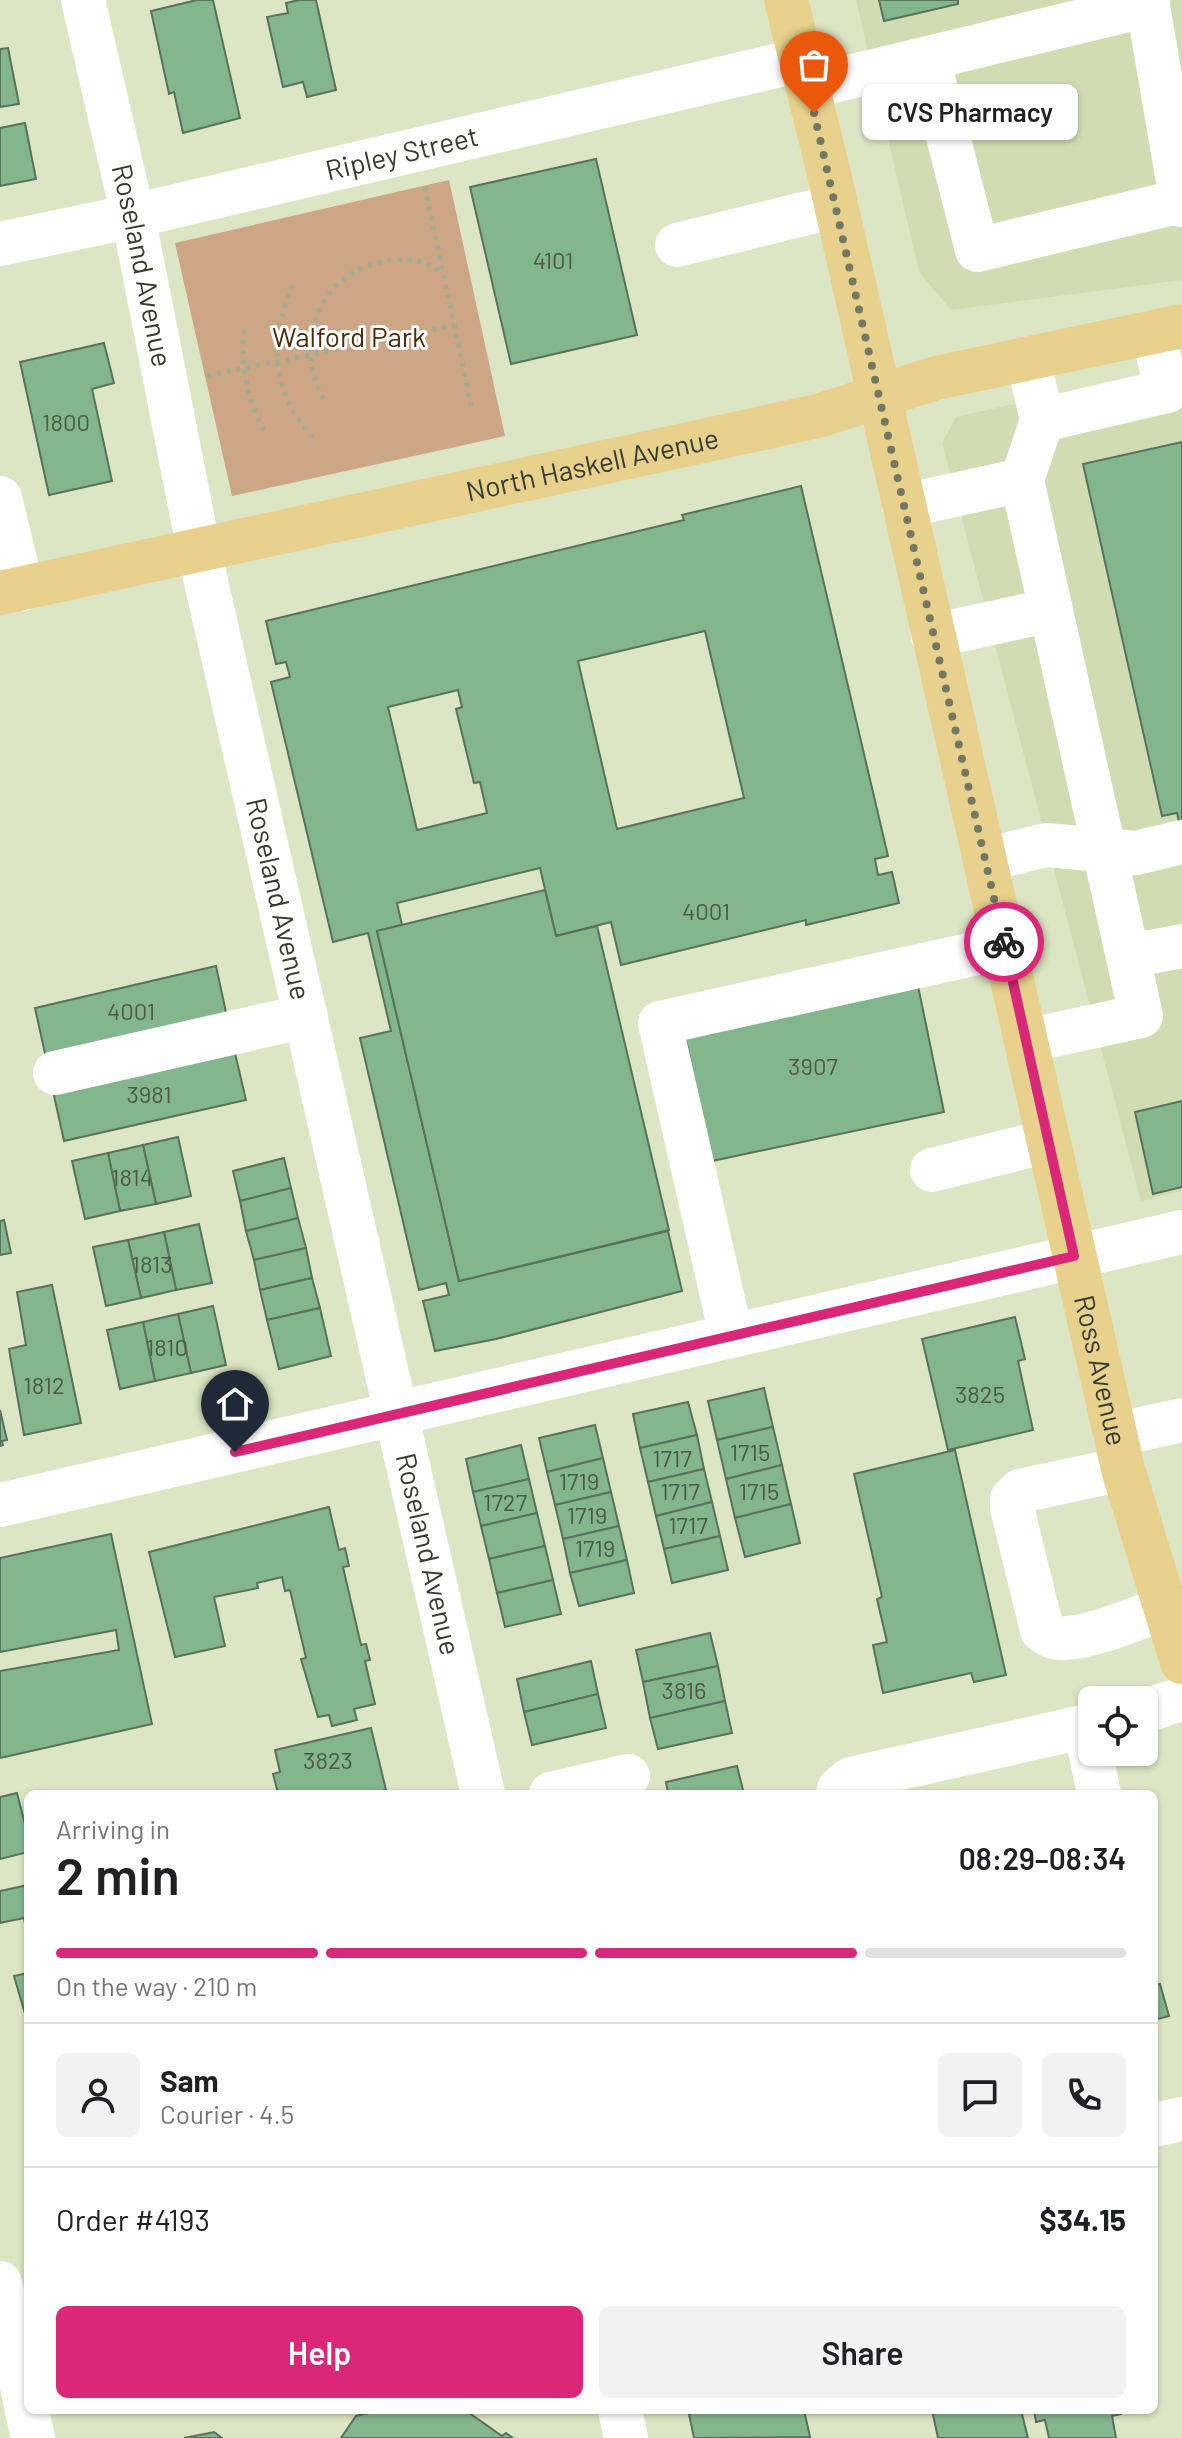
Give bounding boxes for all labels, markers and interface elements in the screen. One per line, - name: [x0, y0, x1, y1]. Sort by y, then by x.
- pin: [780, 31, 848, 113]
- icon: bag: [792, 43, 836, 87]
- callout: CVS Pharmacy: [862, 85, 1078, 141]
- text: CVS Pharmacy: [887, 96, 1053, 127]
- street label: Ripley Street: [322, 118, 481, 187]
- street label: Roseland Avenue: [105, 160, 180, 370]
- house number: 4101: [533, 245, 573, 274]
- park label: Walford Park: [272, 319, 426, 353]
- house number: 1800: [42, 407, 90, 436]
- street label: North Haskell Avenue: [463, 420, 722, 508]
- street label: Roseland Avenue: [240, 794, 319, 1003]
- house number: 4001: [682, 896, 730, 925]
- courier: [964, 902, 1044, 982]
- icon: bike: [982, 920, 1026, 964]
- house number: 4001: [107, 996, 155, 1025]
- house number: 3907: [788, 1051, 838, 1080]
- house number: 3981: [126, 1079, 172, 1108]
- house number: 1814: [111, 1162, 153, 1191]
- house number: 1813: [132, 1249, 173, 1278]
- street label: Ross Avenue: [1068, 1291, 1135, 1449]
- house number: 1810: [146, 1332, 188, 1361]
- house number: 1812: [23, 1370, 65, 1399]
- pin: [201, 1370, 269, 1452]
- house number: 3825: [955, 1379, 1005, 1408]
- icon: home: [213, 1382, 257, 1426]
- house number: 1715: [730, 1437, 770, 1466]
- house number: 1717: [652, 1443, 692, 1472]
- street label: Roseland Avenue: [390, 1449, 469, 1658]
- house number: 1719: [559, 1466, 599, 1495]
- house number: 1717: [660, 1476, 700, 1505]
- house number: 1715: [739, 1476, 779, 1505]
- house number: 1727: [483, 1487, 527, 1516]
- house number: 1719: [567, 1500, 607, 1529]
- house number: 1717: [668, 1510, 708, 1539]
- house number: 1719: [575, 1533, 615, 1562]
- house number: 3816: [662, 1675, 706, 1704]
- map controls: [1078, 1686, 1158, 1766]
- button: locate: [1078, 1686, 1158, 1766]
- house number: 3823: [303, 1745, 353, 1774]
- text: Arriving in: [56, 1813, 170, 1844]
- text: 08:29–08:34: [959, 1840, 1126, 1876]
- text: 2 min: [56, 1843, 180, 1905]
- text: On the way · 210 m: [56, 1970, 257, 2001]
- button: person: [56, 2053, 140, 2137]
- button: chat: [938, 2053, 1022, 2137]
- button: phone: [1042, 2053, 1126, 2137]
- text: Sam: [160, 2062, 219, 2098]
- text: Courier · 4.5: [160, 2098, 294, 2129]
- text: Order #4193: [56, 2201, 210, 2237]
- text: $34.15: [1040, 2201, 1126, 2237]
- button: Help: [56, 2306, 583, 2398]
- button: Share: [599, 2306, 1126, 2398]

